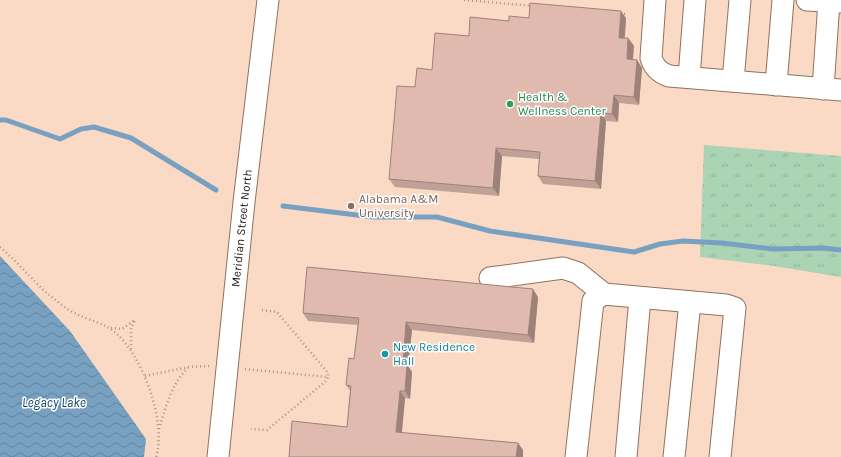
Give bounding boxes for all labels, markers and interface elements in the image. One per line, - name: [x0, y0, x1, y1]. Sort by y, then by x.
- place label: Health & Wellness Center: [518, 90, 607, 118]
- marker: Health & Wellness Center: [505, 99, 515, 109]
- street label: Meridian Street North: [228, 169, 255, 288]
- place label: Alabama A&M University: [359, 192, 438, 220]
- marker: Alabama A&M University: [346, 201, 356, 211]
- place label: New Residence Hall: [393, 340, 475, 368]
- marker: New Residence Hall: [380, 349, 390, 359]
- water label: Legacy Lake: [22, 395, 86, 410]

